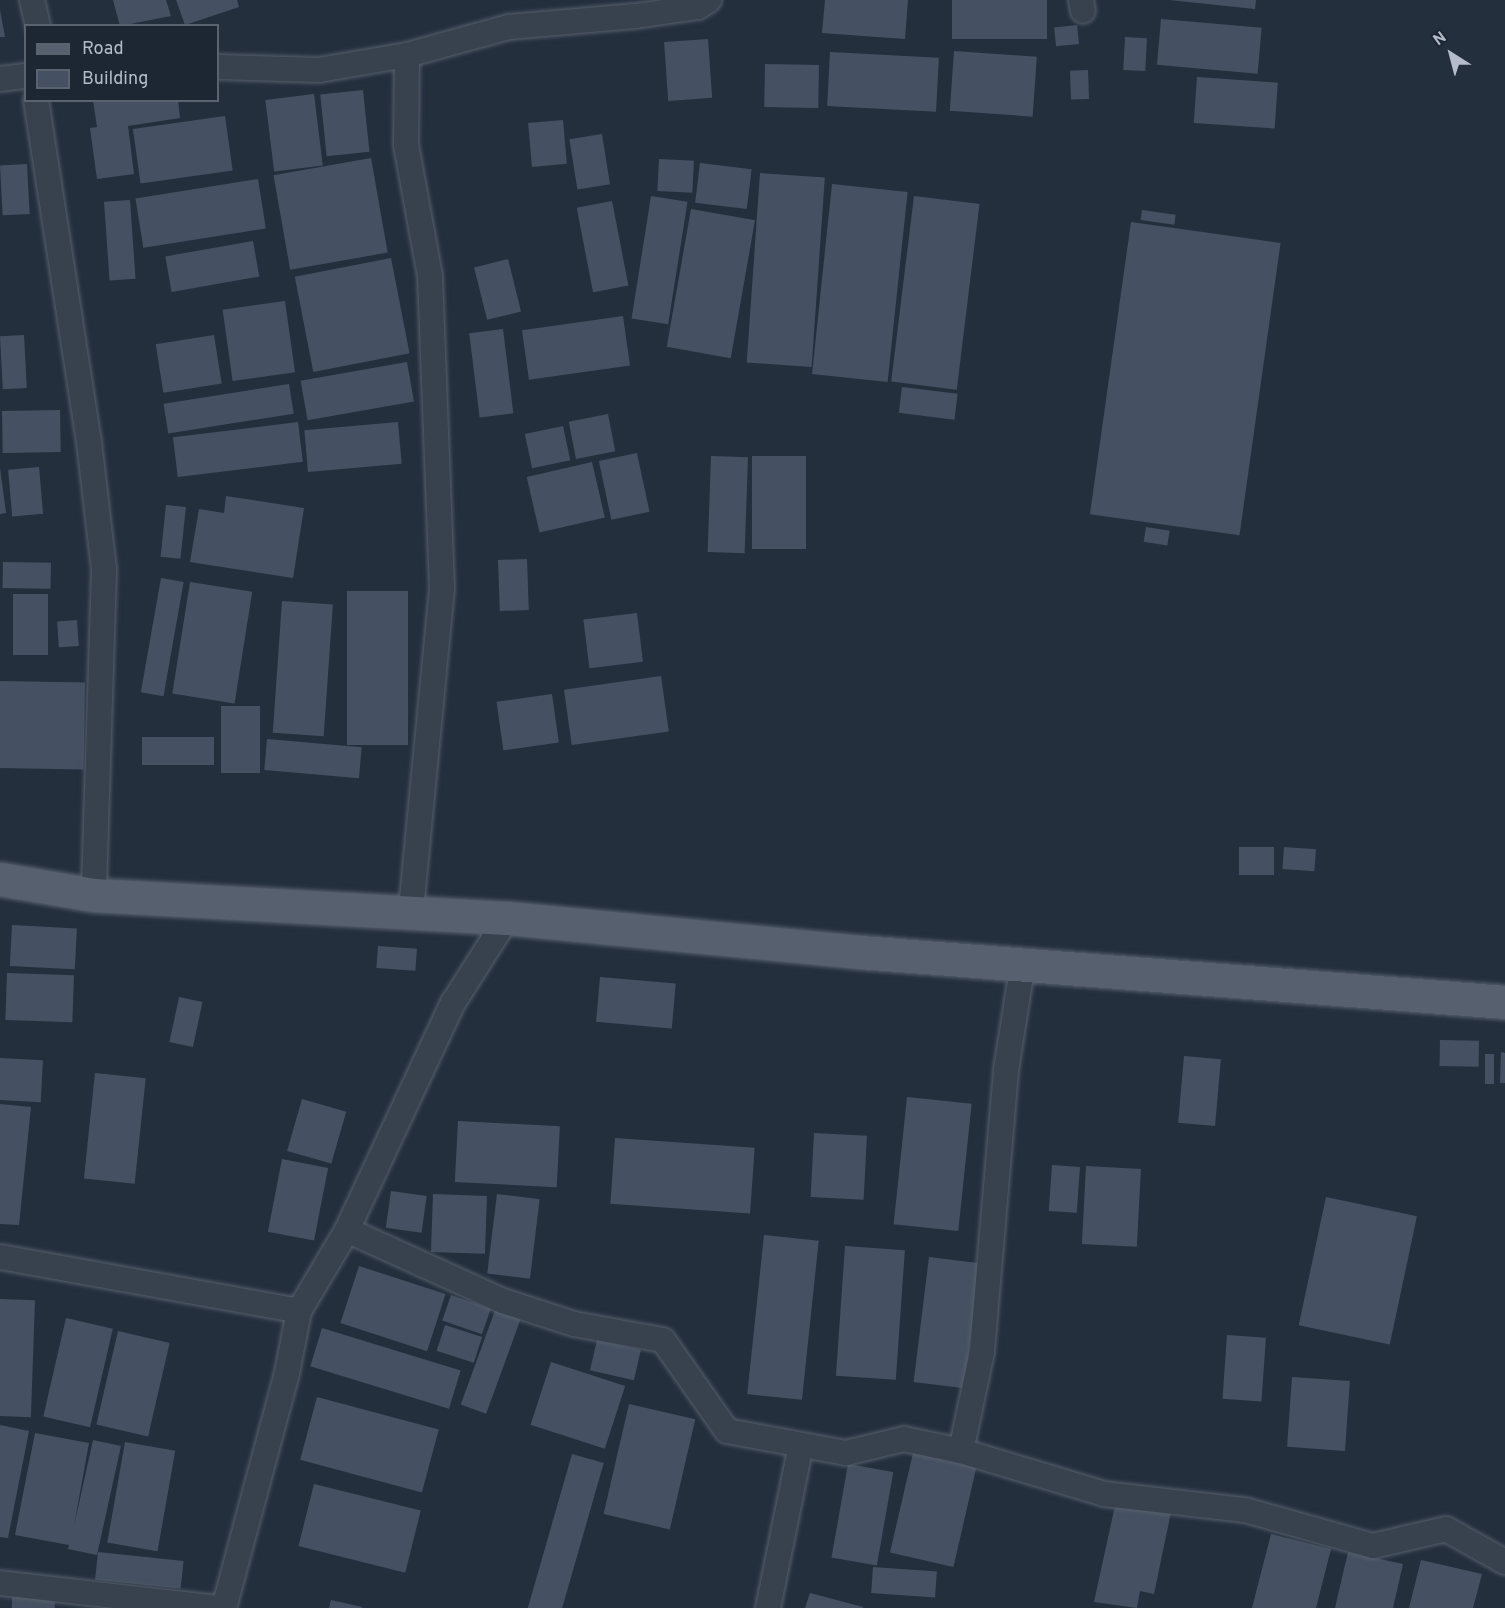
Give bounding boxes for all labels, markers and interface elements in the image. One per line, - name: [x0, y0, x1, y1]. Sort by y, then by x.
- legend: [24, 24, 219, 102]
- north arrow: [1421, 24, 1481, 84]
- text: N: [1430, 28, 1451, 51]
- text: Road: [82, 38, 124, 61]
- text: Building: [82, 68, 148, 91]

